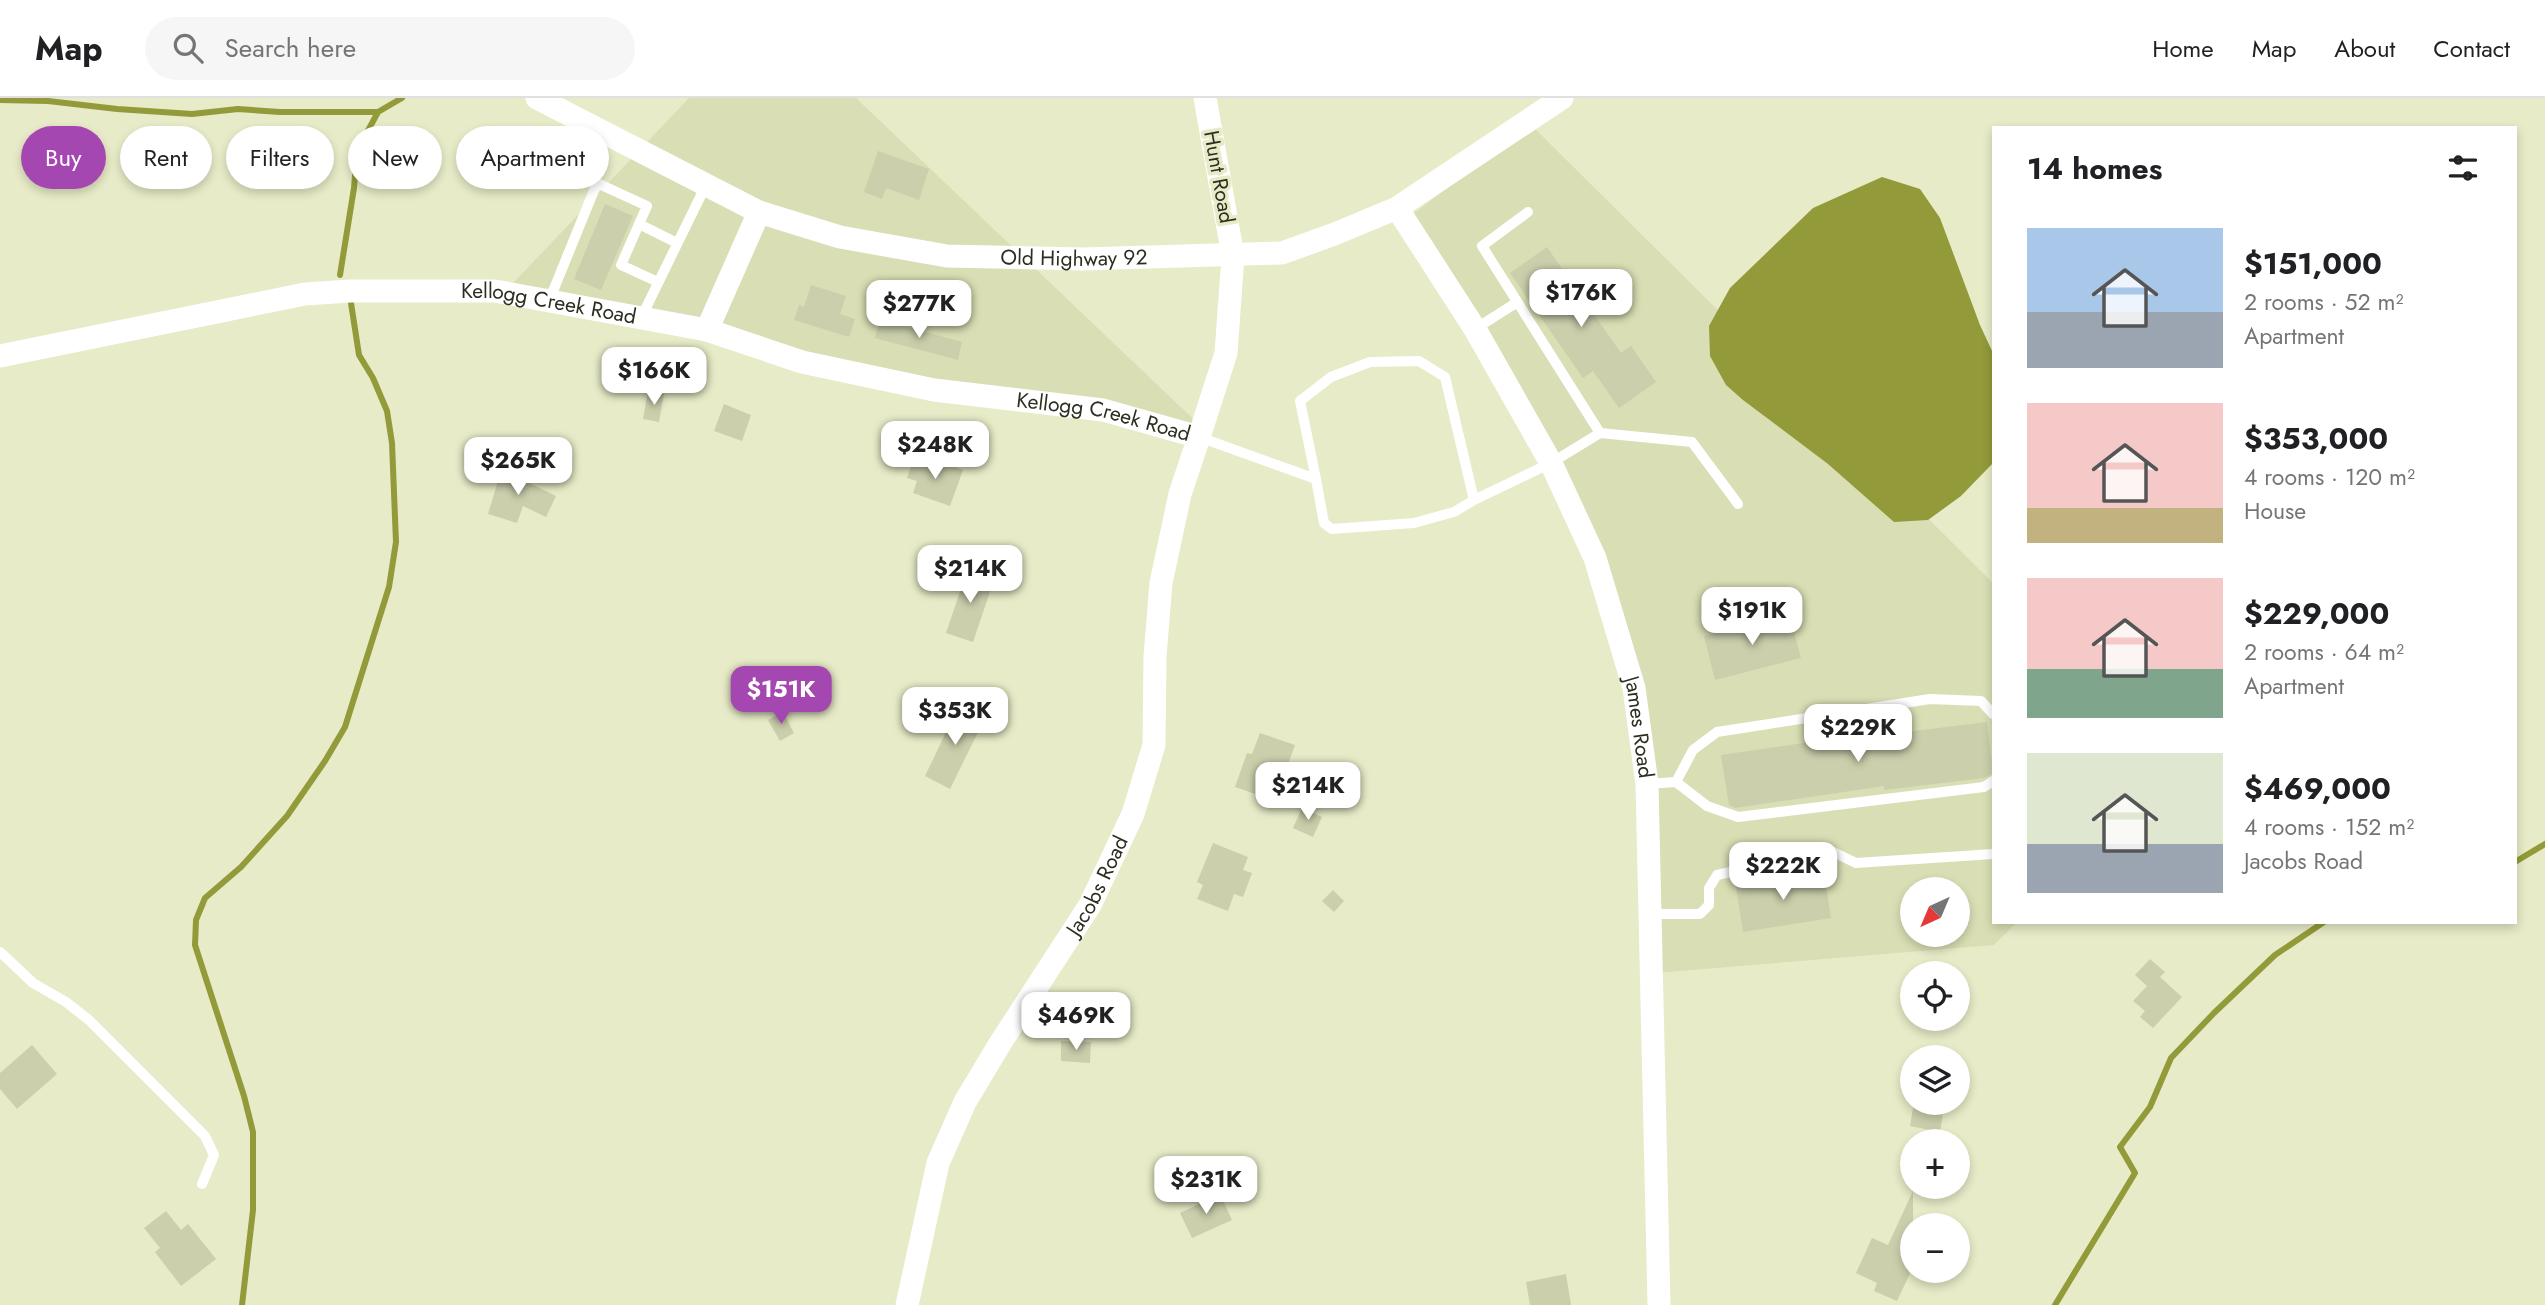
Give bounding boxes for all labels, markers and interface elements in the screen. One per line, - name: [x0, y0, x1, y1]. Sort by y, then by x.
- search box: [145, 17, 635, 80]
- text: Map: [35, 25, 103, 72]
- icon: search: [169, 29, 207, 67]
- text: Search here: [225, 29, 356, 67]
- text: Home: [2152, 31, 2214, 66]
- text: Map: [2252, 31, 2296, 66]
- text: About: [2334, 31, 2395, 66]
- text: Contact: [2433, 31, 2510, 66]
- chip: Buy: [21, 126, 106, 189]
- chip: Rent: [120, 126, 212, 189]
- chip: Filters: [226, 126, 334, 189]
- chip: New: [348, 126, 442, 189]
- chip: Apartment: [456, 126, 609, 189]
- street label: Hunt Road: [1196, 128, 1242, 226]
- text: 14 homes: [2027, 147, 2162, 190]
- icon: filters: [2444, 149, 2482, 187]
- street label: Old Highway 92: [1000, 242, 1148, 274]
- text: $151,000: [2244, 242, 2382, 285]
- icon: home: [2083, 256, 2167, 340]
- pin: $176K: [1532, 270, 1630, 329]
- text: $176K: [1545, 275, 1617, 309]
- street label: Kellogg Creek Road: [461, 276, 639, 332]
- pin: $277K: [870, 280, 968, 340]
- text: 2 rooms · 52 m²: [2244, 285, 2403, 319]
- text: $277K: [882, 286, 956, 320]
- text: Apartment: [2244, 319, 2344, 353]
- pin: $166K: [605, 348, 703, 407]
- text: $166K: [618, 353, 690, 387]
- street label: Kellogg Creek Road: [1015, 385, 1194, 449]
- text: $353,000: [2244, 417, 2388, 460]
- pin: $248K: [886, 422, 984, 481]
- text: $248K: [897, 427, 973, 461]
- icon: home: [2083, 431, 2167, 515]
- pin: $265K: [469, 438, 567, 497]
- text: $265K: [480, 443, 556, 477]
- text: 4 rooms · 120 m²: [2244, 460, 2415, 494]
- text: House: [2244, 494, 2306, 528]
- pin: $214K: [921, 546, 1019, 605]
- text: $214K: [933, 551, 1007, 585]
- pin: $191K: [1703, 588, 1801, 647]
- text: $229,000: [2244, 592, 2389, 635]
- text: $191K: [1717, 593, 1787, 627]
- icon: home: [2083, 606, 2167, 690]
- text: 2 rooms · 64 m²: [2244, 635, 2404, 669]
- pin: $151K: [732, 666, 830, 726]
- text: Apartment: [2244, 669, 2344, 703]
- street label: James Road: [1615, 670, 1661, 780]
- text: $151K: [747, 672, 815, 706]
- pin: $353K: [906, 688, 1004, 747]
- text: $353K: [918, 693, 992, 727]
- pin: $229K: [1809, 704, 1907, 764]
- text: $229K: [1820, 710, 1896, 744]
- pin: $214K: [1259, 762, 1357, 822]
- text: $469,000: [2244, 767, 2391, 810]
- text: $214K: [1271, 768, 1345, 802]
- icon: home: [2083, 781, 2167, 865]
- text: 4 rooms · 152 m²: [2244, 810, 2414, 844]
- street label: Jacobs Road: [1057, 831, 1136, 944]
- pin: $222K: [1734, 842, 1832, 902]
- text: Jacobs Road: [2244, 844, 2363, 878]
- text: $222K: [1745, 848, 1821, 882]
- north arrow: [1900, 877, 1970, 947]
- map controls: [1900, 877, 1970, 1283]
- button: locate: [1900, 961, 1970, 1031]
- pin: $469K: [1027, 992, 1125, 1052]
- text: $469K: [1037, 998, 1115, 1032]
- button: layers: [1900, 1045, 1970, 1115]
- button: +: [1900, 1129, 1970, 1199]
- pin: $231K: [1157, 1156, 1255, 1216]
- text: $231K: [1170, 1162, 1242, 1196]
- button: −: [1900, 1213, 1970, 1283]

